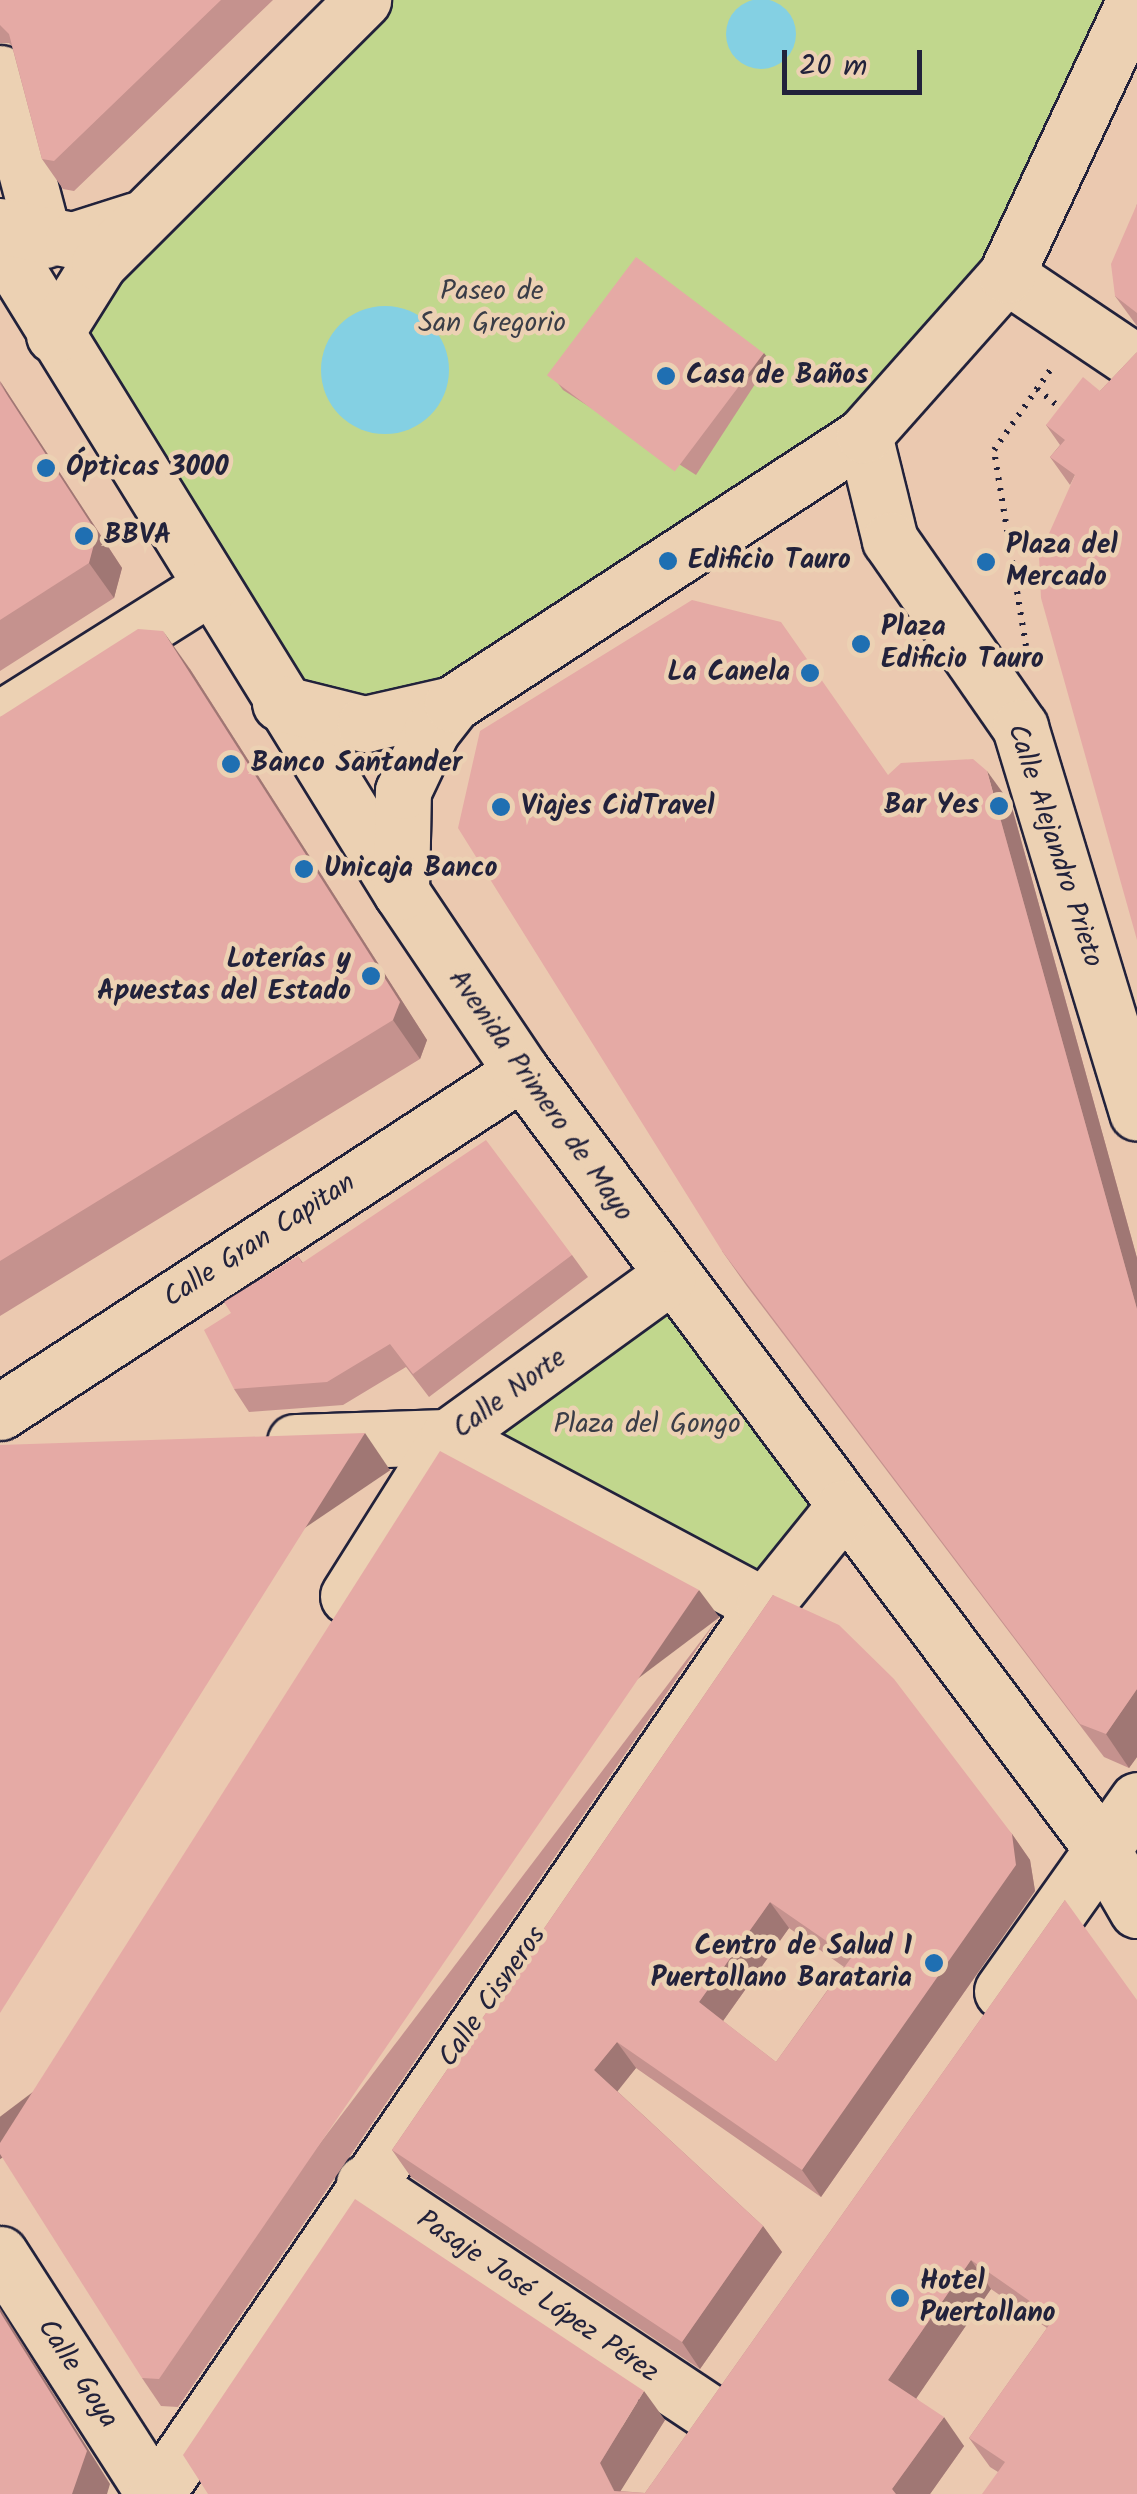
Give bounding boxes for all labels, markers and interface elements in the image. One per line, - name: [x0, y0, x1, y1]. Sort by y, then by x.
- scale bar: [787, 30, 927, 92]
- text: 20 m: [799, 43, 867, 91]
- park label: Paseo de San Gregorio: [418, 275, 566, 341]
- place label: Casa de Baños: [686, 359, 868, 393]
- marker: Casa de Baños: [655, 365, 677, 387]
- place label: Ópticas 3000: [66, 451, 229, 485]
- marker: Ópticas 3000: [35, 457, 57, 479]
- place label: BBVA: [104, 519, 171, 553]
- marker: BBVA: [73, 525, 95, 547]
- place label: Plaza del Mercado: [1006, 529, 1118, 595]
- place label: Edificio Tauro: [688, 544, 851, 578]
- marker: Edificio Tauro: [657, 550, 679, 572]
- marker: Plaza del Mercado: [975, 551, 997, 573]
- place label: Plaza Edificio Tauro: [881, 611, 1044, 677]
- marker: Plaza Edificio Tauro: [850, 633, 872, 655]
- place label: La Canela: [667, 656, 790, 690]
- marker: La Canela: [799, 662, 821, 684]
- street label: Calle Alejandro Prieto: [999, 720, 1109, 972]
- place label: Banco Santander: [251, 747, 462, 781]
- marker: Banco Santander: [220, 753, 242, 775]
- place label: Bar Yes: [884, 789, 979, 823]
- place label: Viajes CidTravel: [521, 790, 714, 824]
- marker: Bar Yes: [988, 795, 1010, 817]
- marker: Viajes CidTravel: [490, 796, 512, 818]
- place label: Unicaja Banco: [324, 852, 497, 886]
- marker: Unicaja Banco: [293, 858, 315, 880]
- place label: Loterías y Apuestas del Estado: [97, 943, 351, 1009]
- street label: Avenida Primero de Mayo: [440, 964, 640, 1228]
- marker: Loterías y Apuestas del Estado: [360, 965, 382, 987]
- street label: Calle Gran Capitan: [158, 1166, 362, 1316]
- street label: Calle Norte: [447, 1342, 573, 1446]
- park label: Plaza del Gongo: [553, 1408, 741, 1442]
- street label: Calle Cisneros: [432, 1920, 554, 2074]
- place label: Centro de Salud 1 Puertollano Barataria: [651, 1930, 912, 1996]
- marker: Centro de Salud 1 Puertollano Barataria: [921, 1950, 947, 1976]
- street label: Pasaje José López Pérez: [410, 2203, 664, 2391]
- place label: Hotel Puertollano: [920, 2265, 1056, 2331]
- marker: Hotel Puertollano: [889, 2287, 911, 2309]
- street label: Calle Goya: [29, 2313, 125, 2435]

